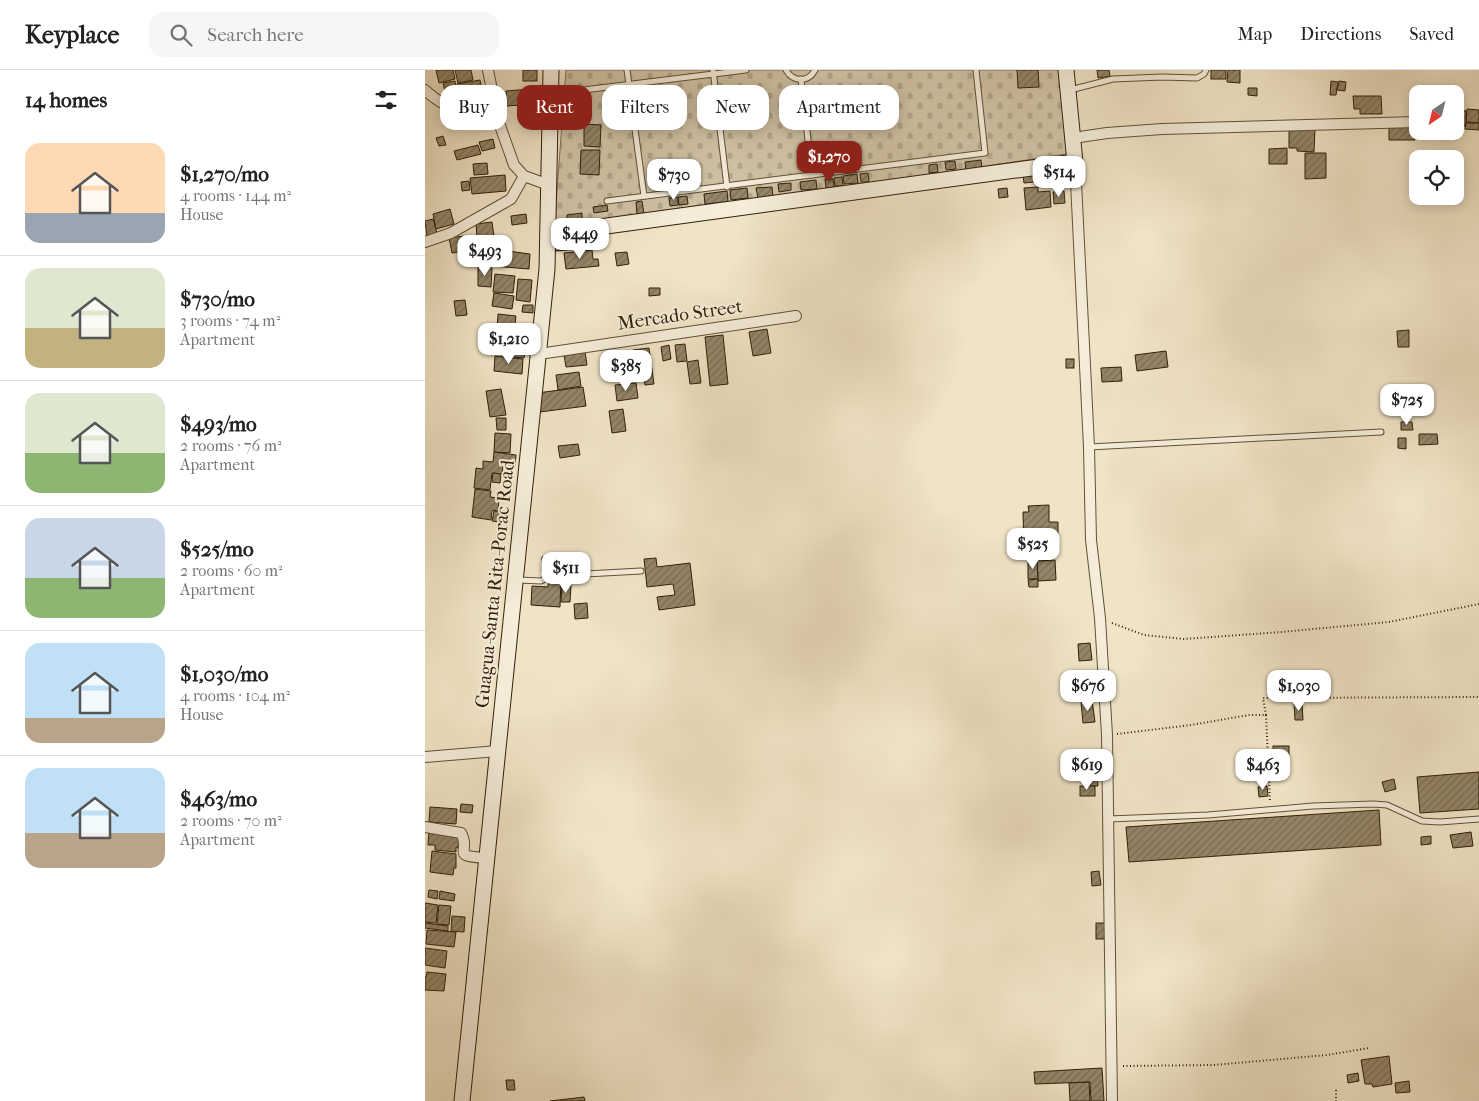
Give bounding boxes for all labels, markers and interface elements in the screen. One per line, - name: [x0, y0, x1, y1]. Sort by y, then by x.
- search box: [149, 12, 499, 57]
- text: Keyplace: [25, 21, 119, 49]
- icon: search: [167, 21, 195, 49]
- text: Search here: [207, 24, 304, 46]
- text: Map: [1238, 24, 1272, 45]
- text: Directions: [1300, 24, 1381, 45]
- text: Saved: [1409, 24, 1454, 45]
- chip: Buy: [440, 85, 507, 130]
- chip: Rent: [517, 85, 592, 130]
- chip: Filters: [602, 85, 687, 130]
- chip: New: [697, 85, 769, 130]
- chip: Apartment: [779, 85, 899, 130]
- north arrow: [1409, 85, 1464, 140]
- map controls: [1409, 85, 1464, 205]
- icon: filters: [372, 86, 400, 114]
- text: 14 homes: [25, 88, 107, 112]
- pin: $1,270: [788, 140, 870, 183]
- text: $1,270: [808, 147, 850, 166]
- button: locate: [1409, 150, 1464, 205]
- pin: $514: [1029, 156, 1089, 198]
- pin: $730: [644, 158, 704, 201]
- text: $1,270/mo: [180, 162, 269, 186]
- text: $514: [1044, 162, 1074, 181]
- icon: home: [65, 163, 125, 223]
- text: $730: [658, 165, 690, 184]
- text: 4 rooms · 144 m²: [180, 186, 291, 205]
- text: House: [180, 205, 223, 224]
- pin: $449: [550, 218, 610, 260]
- text: $449: [562, 224, 598, 243]
- pin: $493: [455, 234, 515, 277]
- text: $493: [468, 241, 502, 260]
- text: $730/mo: [180, 287, 255, 311]
- icon: home: [65, 288, 125, 348]
- street label: Mercado Street: [616, 295, 744, 335]
- text: 3 rooms · 74 m²: [180, 311, 280, 330]
- pin: $1,210: [468, 322, 550, 365]
- text: $1,210: [489, 329, 529, 348]
- text: Apartment: [180, 330, 255, 349]
- pin: $385: [596, 350, 656, 392]
- text: $385: [611, 356, 641, 375]
- pin: $725: [1377, 384, 1437, 426]
- text: $725: [1391, 390, 1423, 409]
- text: $493/mo: [180, 412, 257, 436]
- icon: home: [65, 413, 125, 473]
- text: 2 rooms · 76 m²: [180, 436, 281, 455]
- text: Apartment: [180, 455, 255, 474]
- street label: Guagua-Santa Rita-Porac Road: [471, 458, 519, 709]
- pin: $525: [1003, 528, 1063, 570]
- text: $525: [1018, 534, 1048, 553]
- text: $525/mo: [180, 537, 254, 561]
- icon: home: [65, 538, 125, 598]
- pin: $511: [536, 552, 596, 594]
- text: $511: [552, 558, 580, 577]
- text: 2 rooms · 60 m²: [180, 561, 283, 580]
- text: Apartment: [180, 580, 255, 599]
- text: $1,030/mo: [180, 662, 268, 686]
- icon: home: [65, 663, 125, 723]
- pin: $676: [1058, 670, 1118, 712]
- pin: $1,030: [1258, 670, 1340, 712]
- text: $676: [1071, 676, 1105, 695]
- text: $1,030: [1278, 676, 1320, 695]
- text: 4 rooms · 104 m²: [180, 686, 290, 705]
- text: House: [180, 705, 223, 724]
- pin: $619: [1057, 748, 1117, 791]
- pin: $463: [1233, 748, 1293, 791]
- text: $619: [1071, 755, 1103, 774]
- text: $463: [1246, 755, 1280, 774]
- text: $463/mo: [180, 787, 257, 811]
- icon: home: [65, 788, 125, 848]
- text: 2 rooms · 70 m²: [180, 811, 282, 830]
- text: Apartment: [180, 830, 255, 849]

